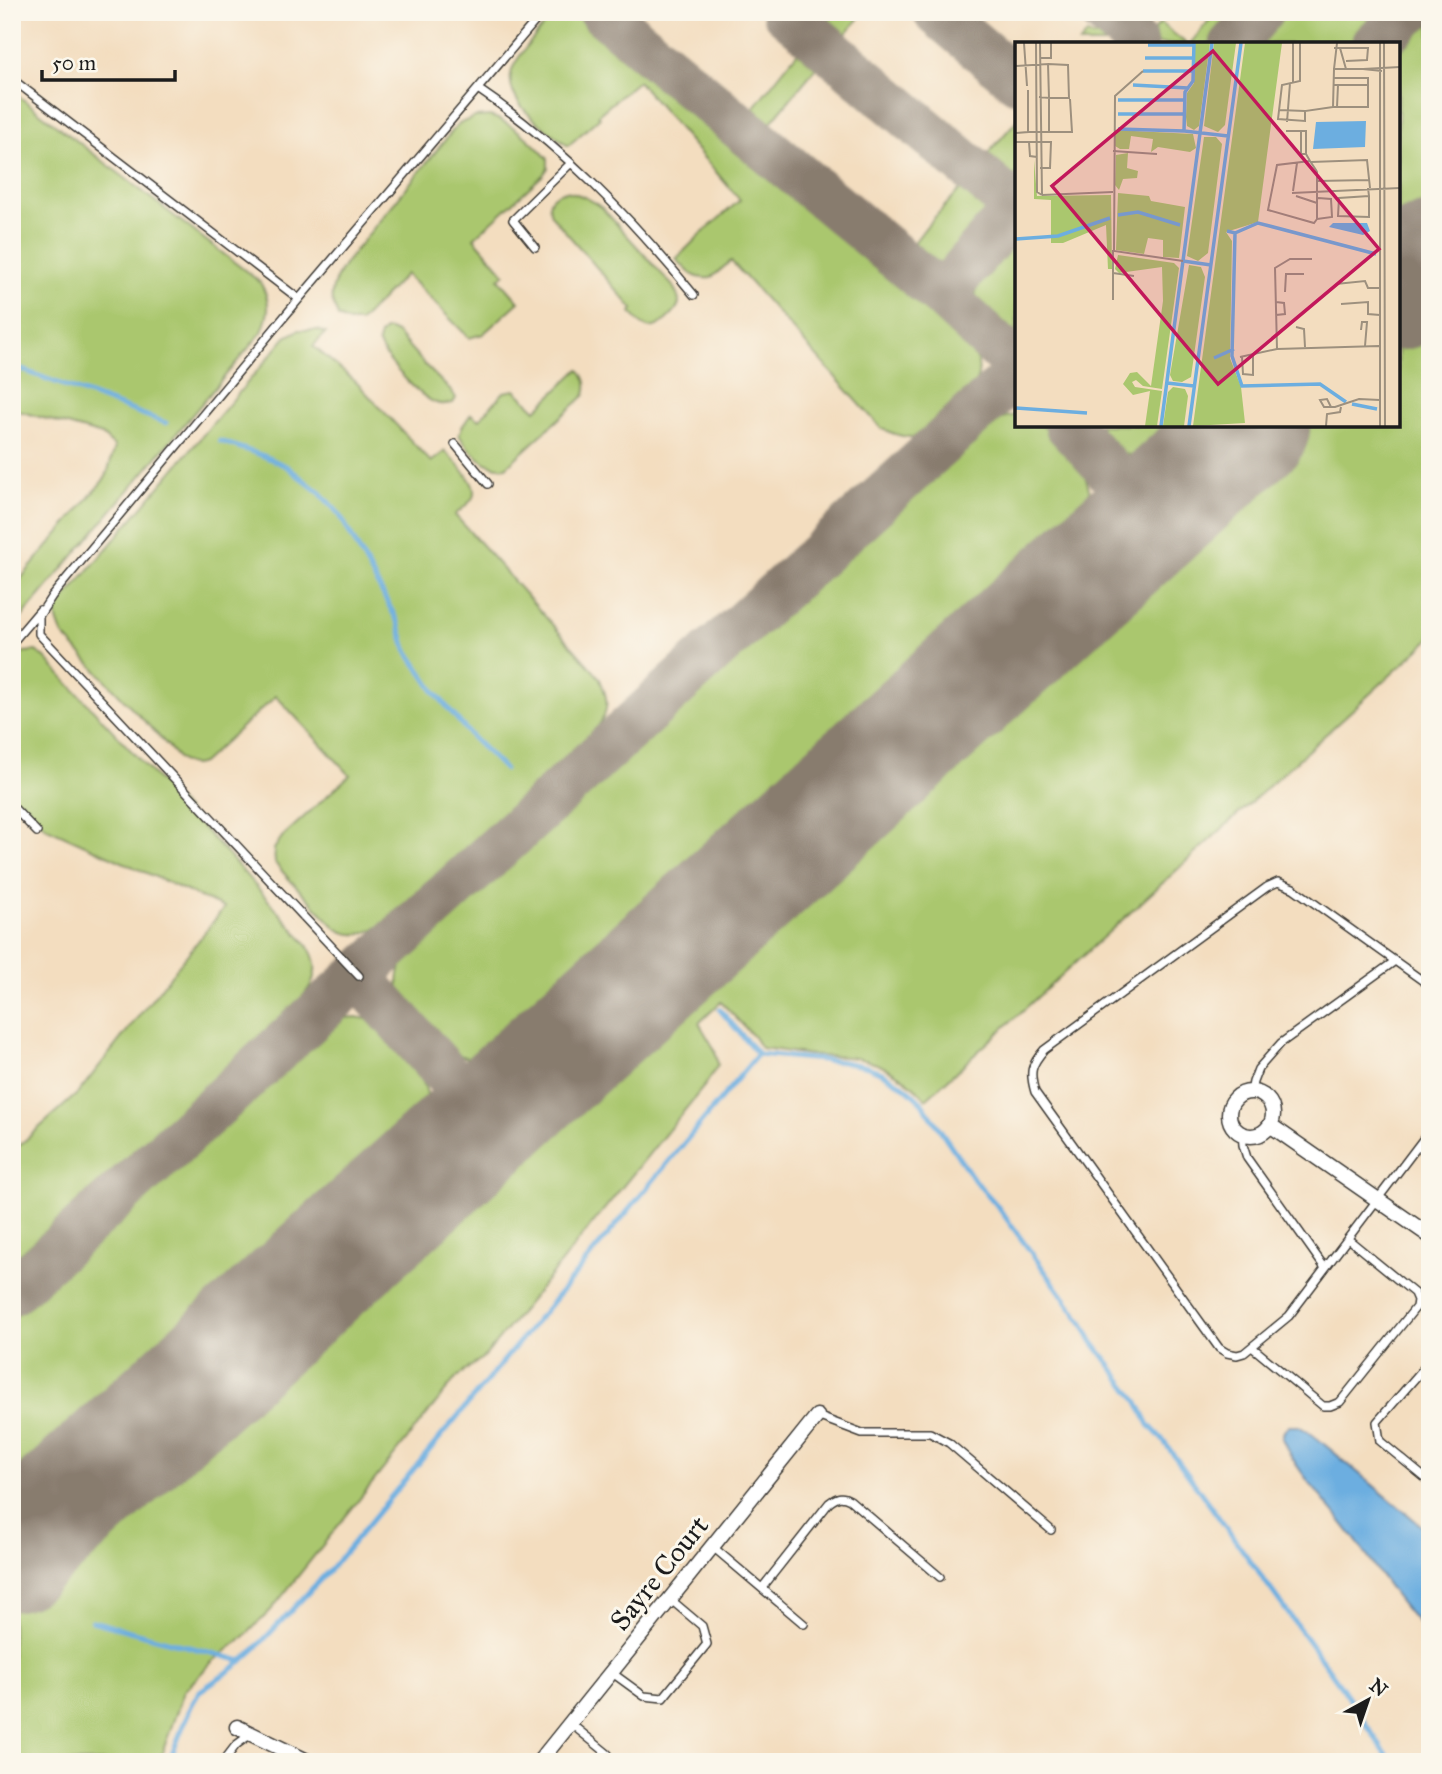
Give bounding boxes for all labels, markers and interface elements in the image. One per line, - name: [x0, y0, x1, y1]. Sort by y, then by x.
- scale bar: [42, 38, 175, 82]
- inset map: [1015, 42, 1400, 427]
- text: 50 m: [52, 50, 97, 76]
- street label: Sayre Court: [602, 1509, 716, 1637]
- north arrow: [1334, 1666, 1404, 1736]
- text: N: [1365, 1673, 1392, 1701]

